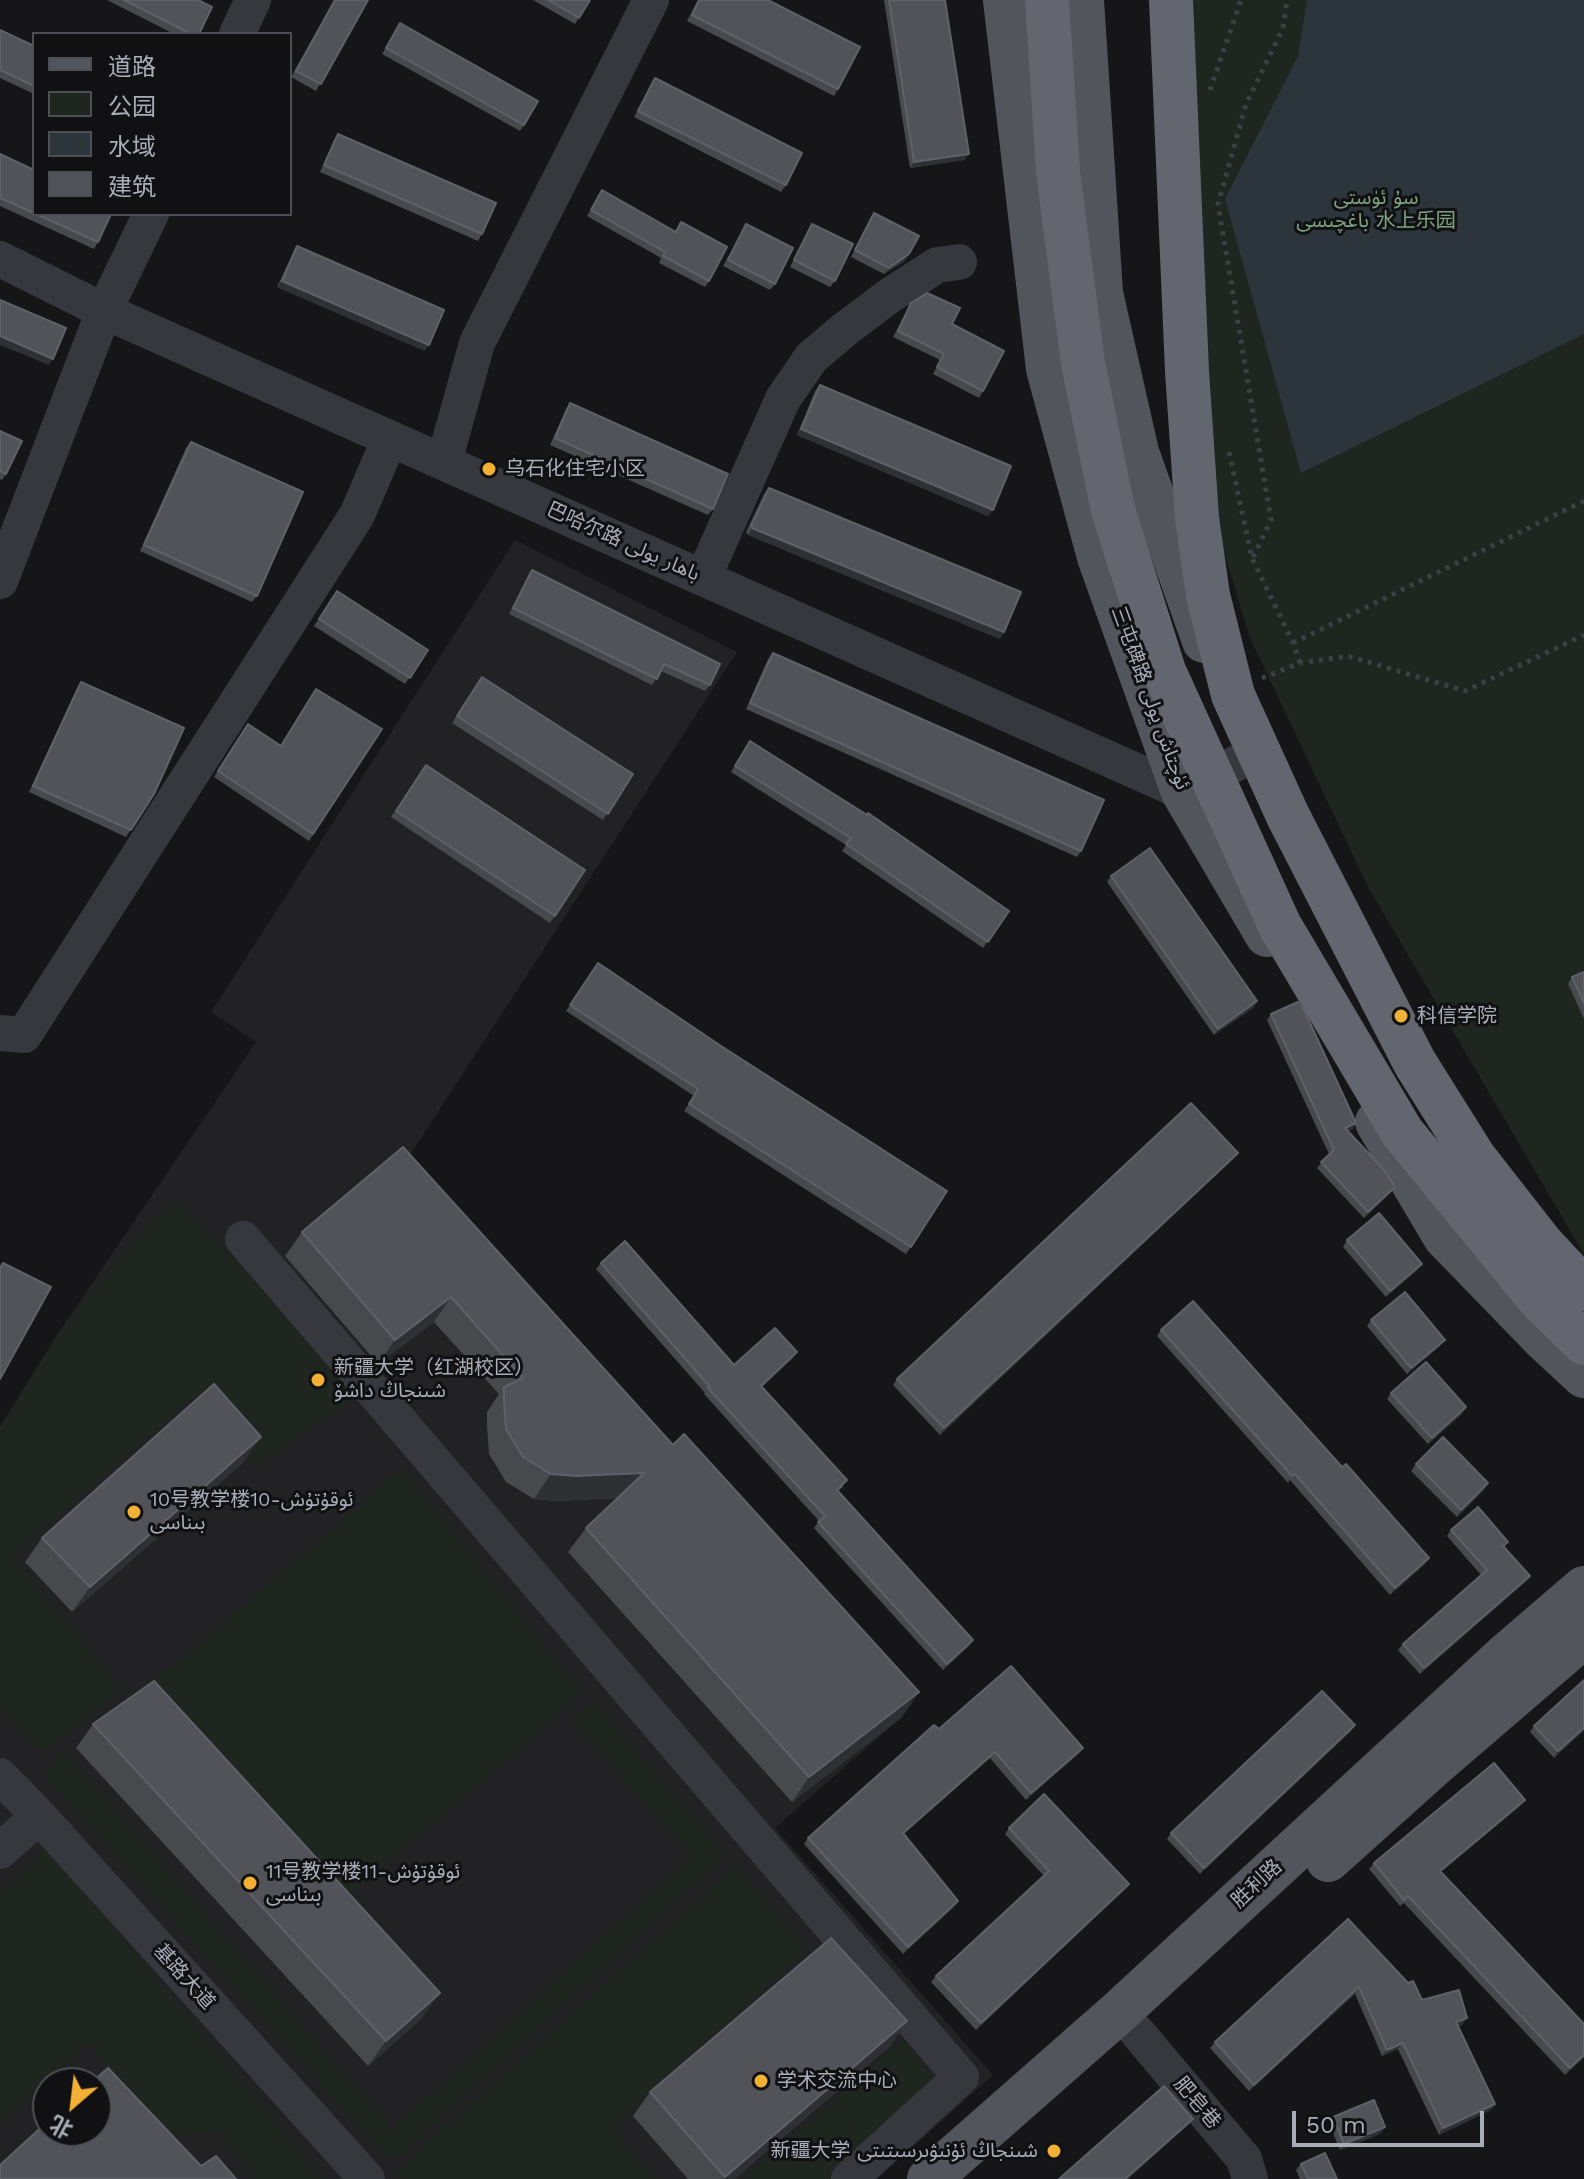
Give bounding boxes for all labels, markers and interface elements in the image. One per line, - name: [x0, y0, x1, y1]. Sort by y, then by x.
- legend: [32, 32, 292, 216]
- text: 道路: [108, 53, 156, 81]
- text: 公园: [108, 93, 156, 121]
- text: 水域: [108, 133, 156, 161]
- text: 建筑: [108, 173, 156, 201]
- park label: سۇ ئۈستى باغچىسى 水上乐园: [1296, 186, 1456, 233]
- place label: 乌石化住宅小区: [505, 457, 645, 481]
- marker: 乌石化住宅小区: [480, 460, 498, 478]
- street label: 巴哈尔路 باھار يولى: [543, 498, 703, 586]
- street label: 三屯碑路 ئۈچتاش يولى: [1106, 603, 1194, 793]
- place label: 科信学院: [1417, 1004, 1497, 1028]
- marker: 科信学院: [1392, 1007, 1410, 1025]
- place label: 新疆大学（红湖校区） شىنجاڭ داشۆ: [334, 1356, 534, 1403]
- marker: 新疆大学（红湖校区） شىنجاڭ داشۆ: [309, 1371, 327, 1389]
- place label: 10号教学楼10-ئوقۇتۇش بىناسى: [150, 1488, 353, 1535]
- marker: 10号教学楼10-ئوقۇتۇش بىناسى: [125, 1503, 143, 1521]
- street label: 胜利路: [1227, 1855, 1287, 1913]
- place label: 11号教学楼11-ئوقۇتۇش بىناسى: [266, 1860, 460, 1907]
- marker: 11号教学楼11-ئوقۇتۇش بىناسى: [241, 1874, 259, 1892]
- street label: 基路大道: [148, 1939, 220, 2015]
- north arrow: [32, 2067, 112, 2147]
- place label: 学术交流中心: [777, 2069, 897, 2093]
- marker: 学术交流中心: [752, 2072, 770, 2090]
- street label: 肥皂巷: [1169, 2072, 1225, 2134]
- scale bar: [1296, 2095, 1488, 2145]
- text: 北: [46, 2111, 77, 2143]
- text: 50 m: [1306, 2111, 1366, 2139]
- place label: 新疆大学 شىنجاڭ ئۇنىۋىرسىتىتى: [771, 2139, 1038, 2163]
- marker: 新疆大学 شىنجاڭ ئۇنىۋىرسىتىتى: [1045, 2142, 1063, 2160]

